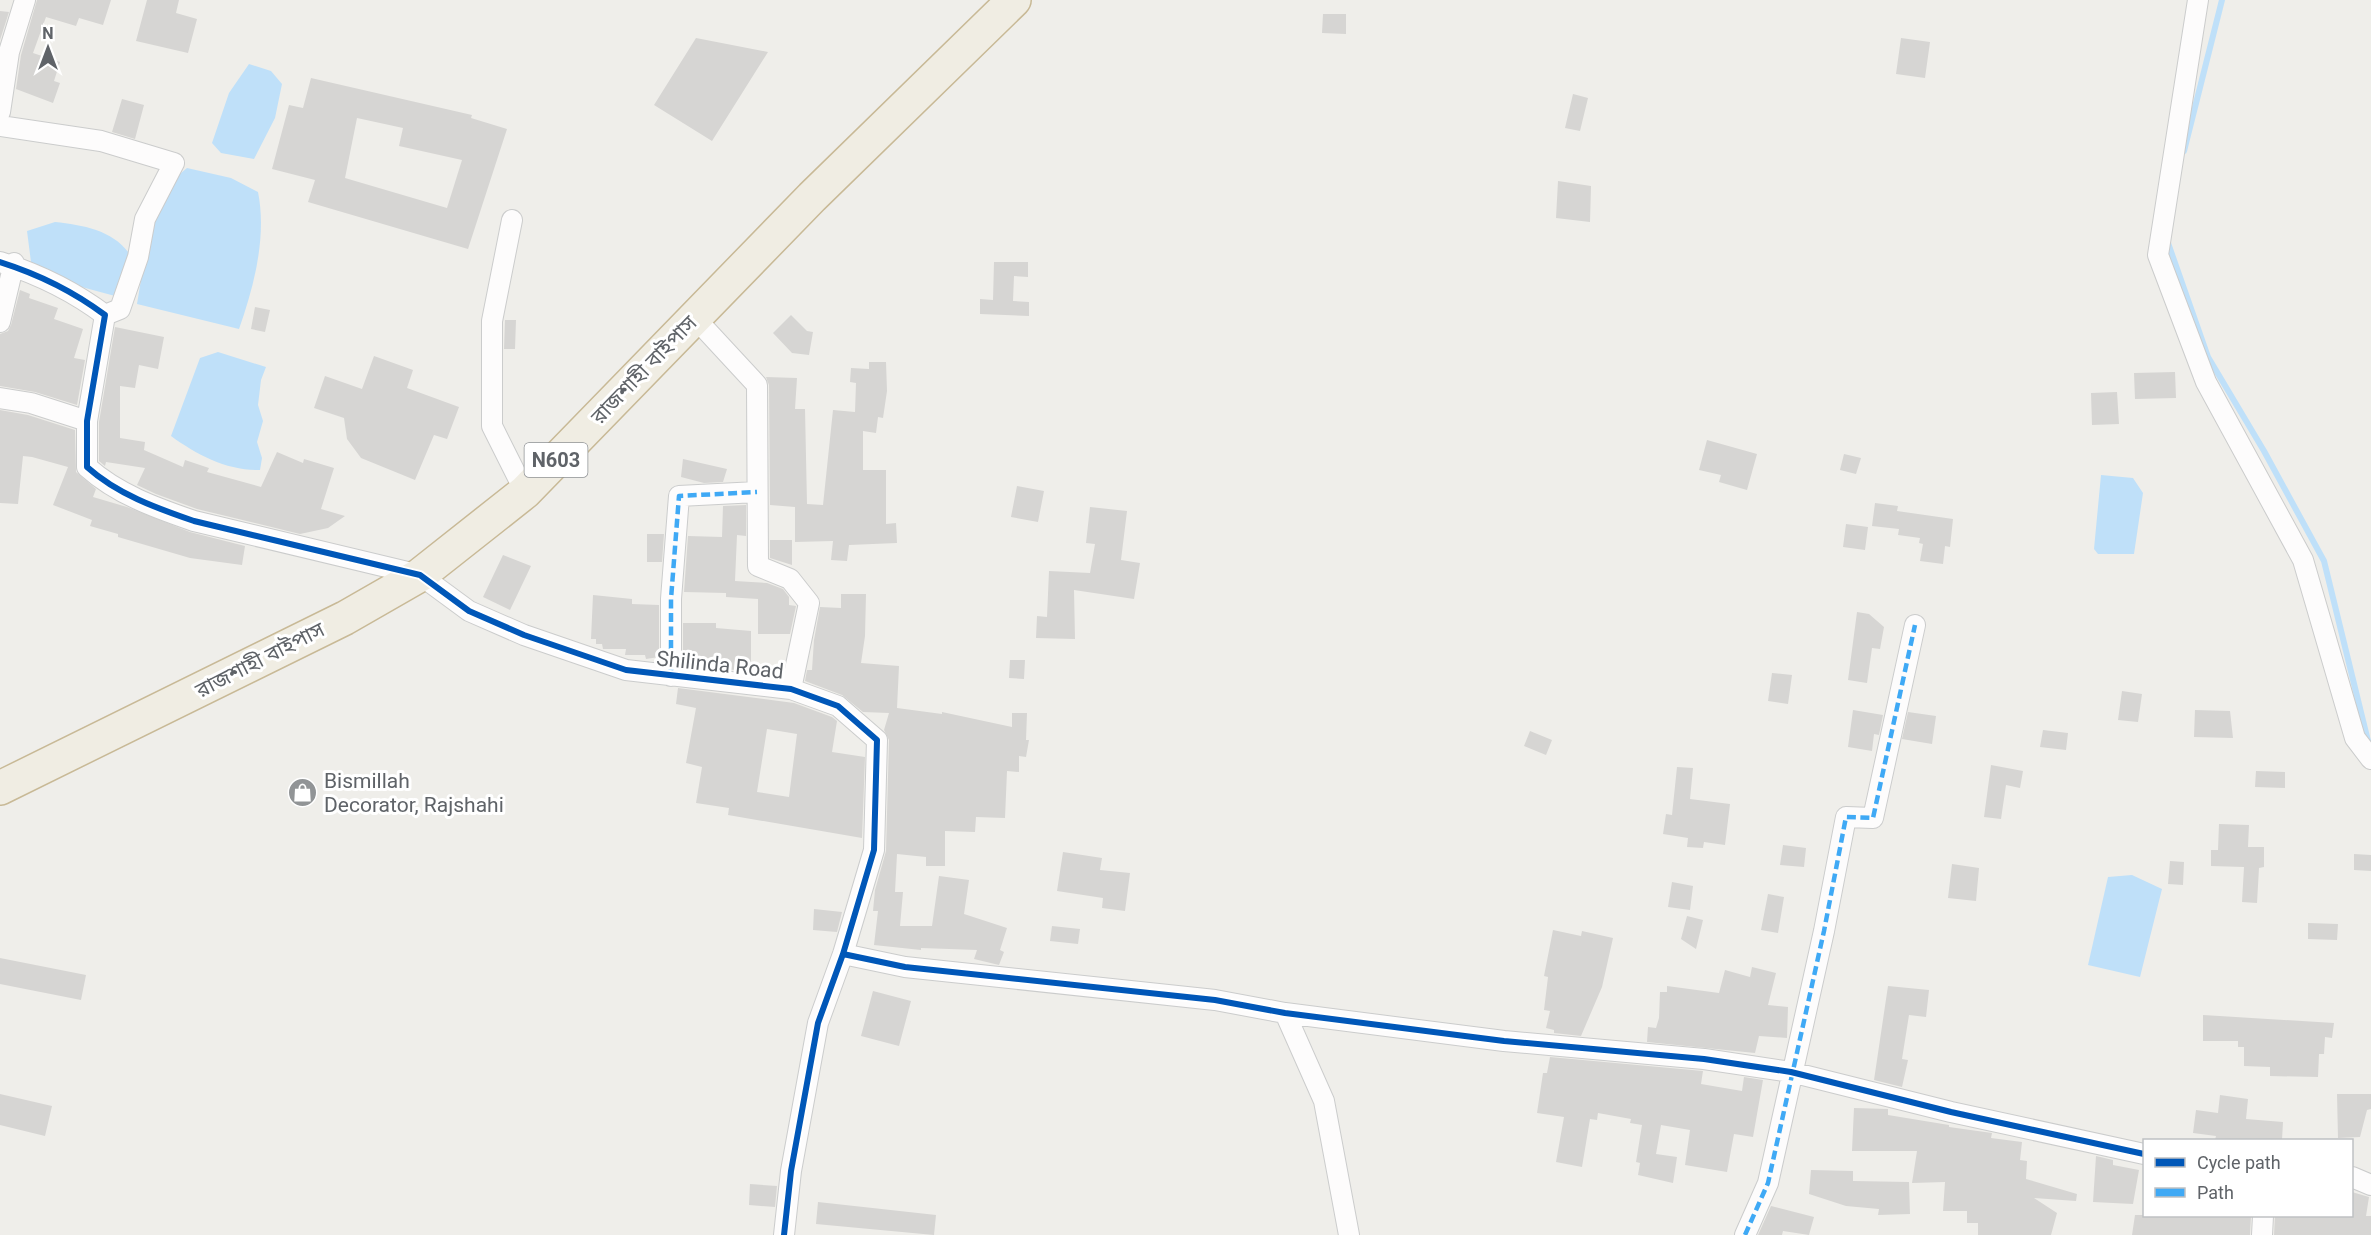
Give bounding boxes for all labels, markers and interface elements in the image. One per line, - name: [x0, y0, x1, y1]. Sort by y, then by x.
- north arrow: [18, 18, 78, 78]
- text: N: [42, 24, 54, 43]
- street label: রাজশাহী বাইপাস: [586, 310, 702, 430]
- road number: N603: [524, 443, 588, 477]
- street label: রাজশাহী বাইপাস: [191, 617, 329, 703]
- street label: Shilinda Road: [655, 646, 785, 684]
- place label: Bismillah Decorator, Rajshahi: [324, 769, 504, 817]
- shop icon: Bismillah Decorator, Rajshahi: [287, 777, 319, 809]
- legend: [2143, 1139, 2353, 1217]
- text: Cycle path: [2197, 1152, 2281, 1173]
- text: Path: [2197, 1182, 2234, 1203]

